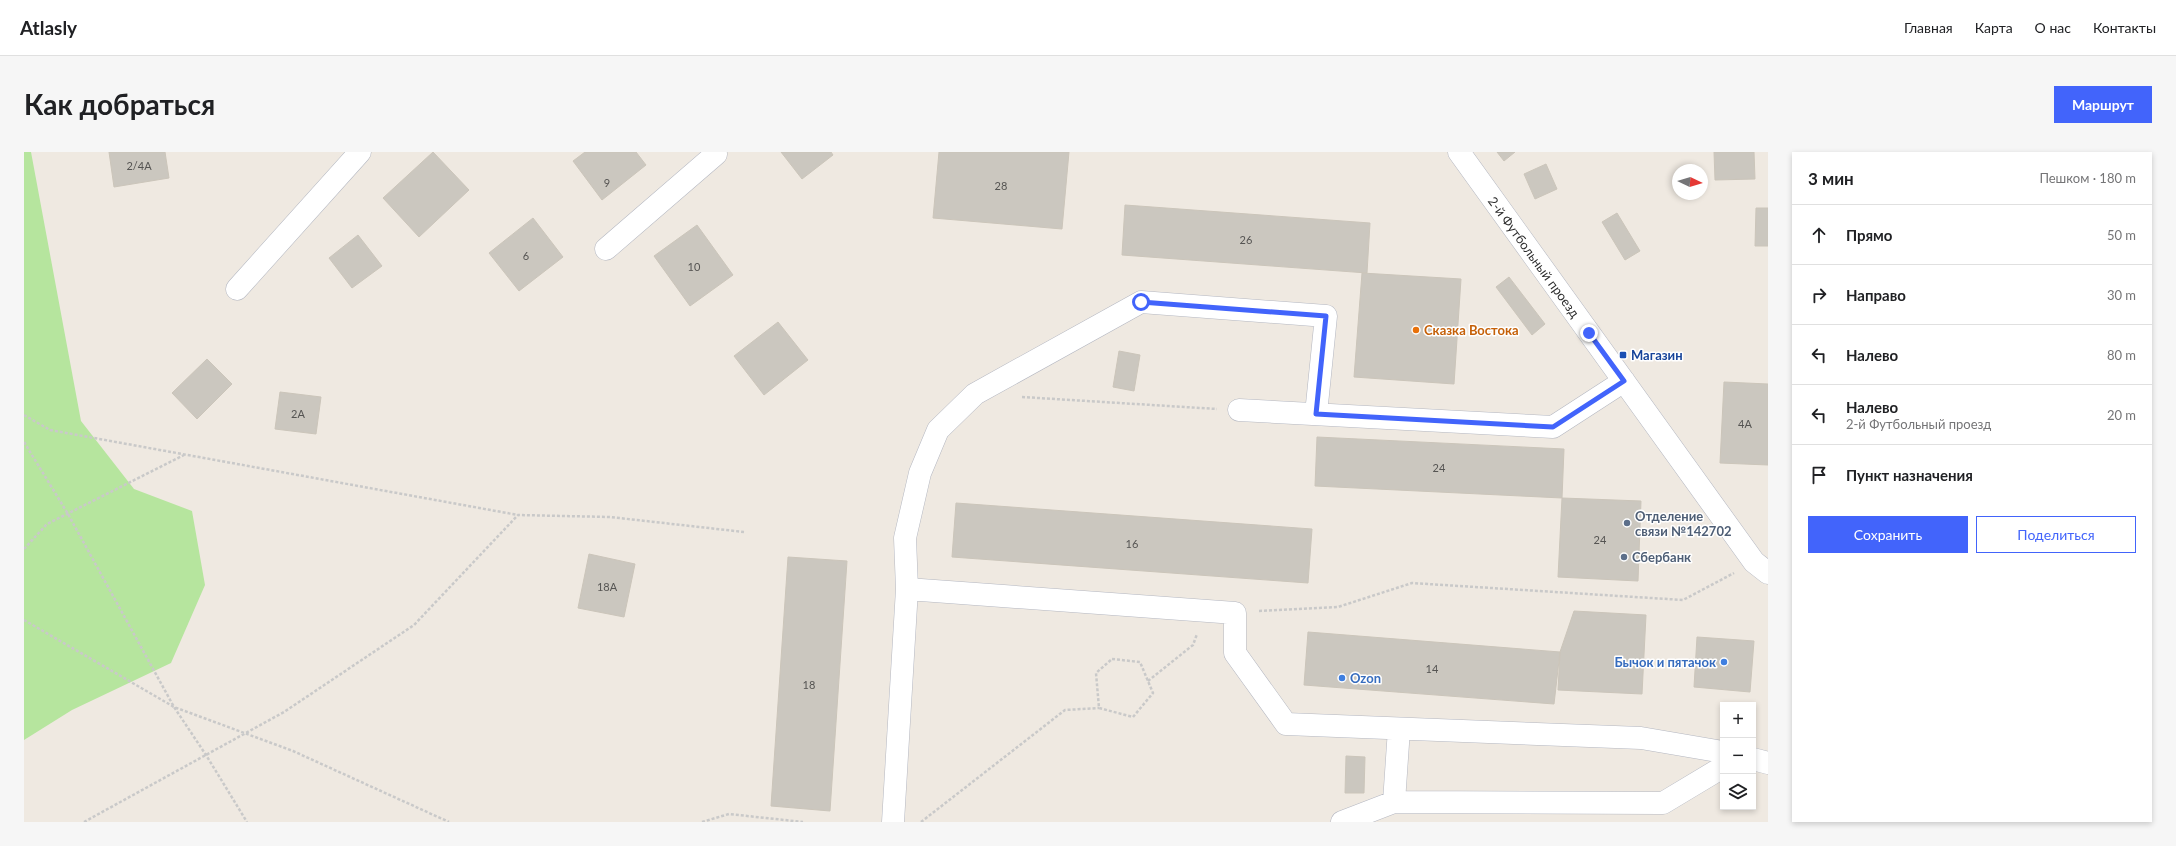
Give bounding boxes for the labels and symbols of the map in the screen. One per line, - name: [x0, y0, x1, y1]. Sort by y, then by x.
- house number: 2/4А: [126, 159, 152, 172]
- north arrow: [1672, 164, 1708, 200]
- house number: 9: [604, 176, 610, 189]
- house number: 28: [995, 179, 1007, 192]
- street label: 2-й Футбольный проезд: [1485, 193, 1583, 321]
- house number: 26: [1240, 233, 1252, 246]
- house number: 6: [523, 249, 529, 262]
- house number: 10: [688, 260, 701, 273]
- route start: [1132, 293, 1150, 311]
- place label: Сказка Востока: [1424, 322, 1519, 338]
- route end: [1580, 324, 1598, 342]
- marker: Сказка Востока: [1411, 325, 1421, 335]
- place label: Магазин: [1631, 347, 1683, 363]
- marker: Магазин: [1618, 350, 1628, 360]
- house number: 2А: [291, 407, 305, 420]
- house number: 4А: [1738, 417, 1752, 430]
- house number: 24: [1433, 461, 1446, 474]
- place label: Отделение связи №142702: [1635, 508, 1731, 539]
- marker: Отделение связи №142702: [1622, 518, 1632, 528]
- house number: 24: [1594, 533, 1607, 546]
- house number: 16: [1126, 537, 1138, 550]
- place label: Сбербанк: [1632, 549, 1691, 565]
- marker: Сбербанк: [1619, 552, 1629, 562]
- house number: 18А: [597, 580, 618, 593]
- place label: Бычок и пятачок: [1614, 654, 1716, 670]
- marker: Бычок и пятачок: [1719, 657, 1729, 667]
- house number: 14: [1426, 662, 1439, 675]
- place label: Ozon: [1350, 670, 1381, 686]
- marker: Ozon: [1337, 673, 1347, 683]
- house number: 18: [803, 678, 815, 691]

